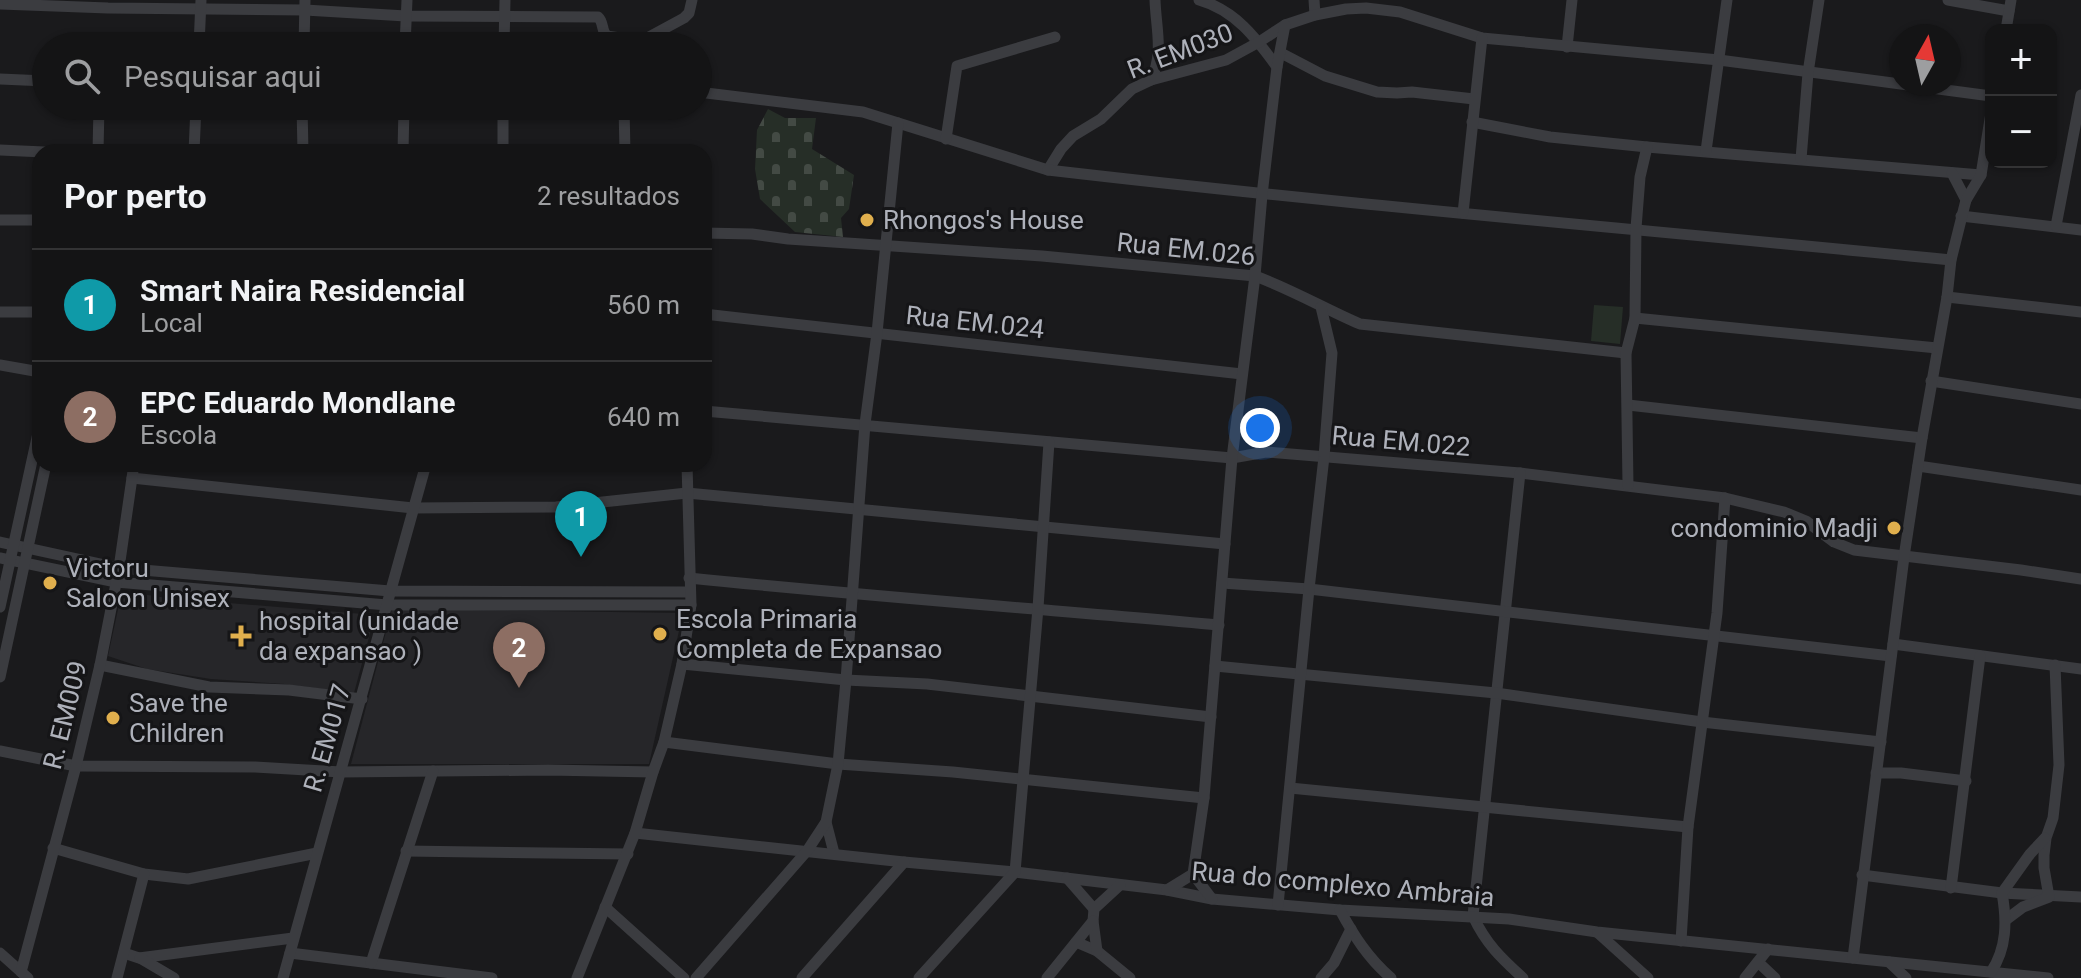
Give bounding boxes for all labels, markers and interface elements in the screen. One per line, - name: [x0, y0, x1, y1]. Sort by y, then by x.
- street label: R. EM030: [1123, 17, 1237, 85]
- north arrow: [1889, 24, 1961, 96]
- map controls: [1985, 24, 2057, 168]
- button: +: [1985, 24, 2057, 96]
- search box: [32, 32, 712, 120]
- icon: search: [60, 54, 104, 98]
- text: Pesquisar aqui: [124, 59, 322, 94]
- button: −: [1985, 96, 2057, 168]
- text: Por perto: [64, 176, 207, 216]
- text: 2 resultados: [537, 181, 680, 211]
- place label: Rhongos's House: [883, 205, 1084, 235]
- marker: Rhongos's House: [858, 211, 876, 229]
- street label: Rua EM.026: [1115, 227, 1257, 271]
- text: Smart Naira Residencial: [140, 273, 465, 308]
- text: 1: [83, 290, 97, 320]
- text: 560 m: [607, 290, 680, 320]
- street label: Rua EM.024: [904, 300, 1046, 344]
- text: Local: [140, 308, 203, 338]
- text: EPC Eduardo Mondlane: [140, 385, 456, 420]
- text: 2: [83, 402, 97, 432]
- text: 640 m: [607, 402, 680, 432]
- your location: [1240, 408, 1280, 448]
- text: Escola: [140, 420, 217, 450]
- street label: Rua EM.022: [1330, 420, 1472, 462]
- pin: 1: [555, 491, 607, 557]
- place label: condominio Madji: [1671, 513, 1878, 543]
- marker: condominio Madji: [1885, 519, 1903, 537]
- place label: Victoru Saloon Unisex: [66, 553, 230, 613]
- marker: Victoru Saloon Unisex: [41, 574, 59, 592]
- place label: Escola Primaria Completa de Expansao: [676, 604, 942, 664]
- place label: hospital (unidade da expansao ): [259, 606, 459, 666]
- pin: 2: [493, 622, 545, 688]
- marker: hospital (unidade da expansao ): [230, 625, 252, 647]
- marker: Escola Primaria Completa de Expansao: [651, 625, 669, 643]
- street label: R. EM009: [37, 658, 93, 772]
- street label: R. EM017: [297, 681, 357, 795]
- place label: Save the Children: [129, 688, 228, 748]
- marker: Save the Children: [104, 709, 122, 727]
- street label: Rua do complexo Ambraia: [1190, 856, 1496, 912]

